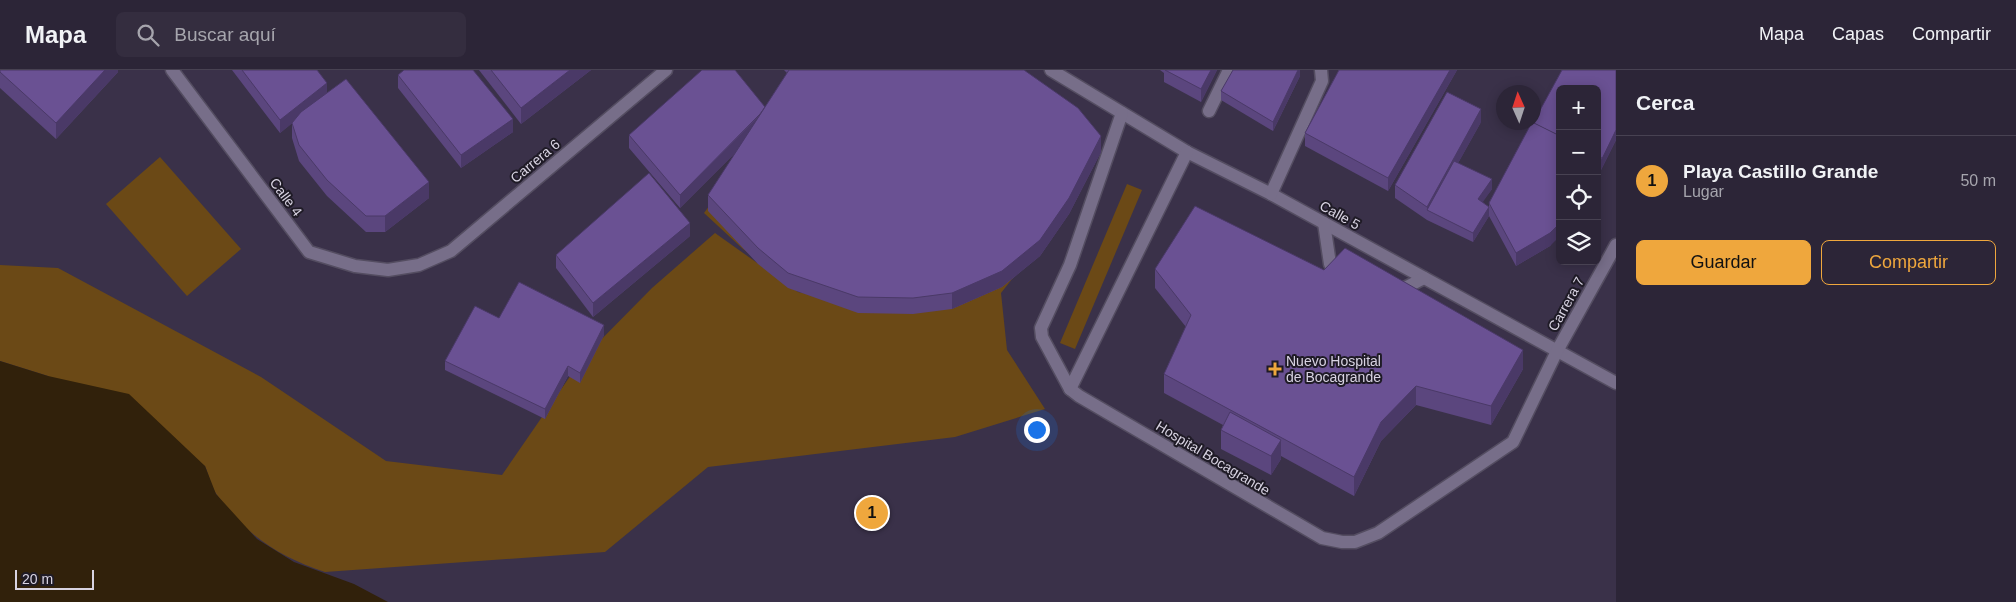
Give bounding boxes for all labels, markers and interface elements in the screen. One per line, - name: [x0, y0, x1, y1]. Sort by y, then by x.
- search box: [116, 12, 466, 57]
- text: Mapa: [25, 21, 86, 48]
- icon: search: [134, 21, 162, 49]
- text: Buscar aquí: [174, 24, 276, 45]
- text: Mapa: [1759, 24, 1804, 44]
- text: Capas: [1832, 24, 1884, 44]
- text: Compartir: [1912, 24, 1991, 44]
- north arrow: [1496, 85, 1541, 130]
- map controls: [1556, 85, 1601, 265]
- button: +: [1556, 85, 1601, 130]
- text: Cerca: [1636, 91, 1694, 114]
- button: −: [1556, 130, 1601, 175]
- street label: Carrera 6: [507, 136, 563, 186]
- text: Playa Castillo Grande: [1683, 161, 1878, 182]
- text: 1: [1648, 172, 1656, 189]
- text: 50 m: [1960, 172, 1996, 189]
- street label: Calle 4: [266, 175, 306, 219]
- button: locate: [1556, 175, 1601, 220]
- text: Lugar: [1683, 183, 1724, 200]
- street label: Calle 5: [1317, 197, 1363, 233]
- button: layers: [1556, 220, 1601, 265]
- button: Guardar: [1636, 240, 1811, 285]
- button: Compartir: [1821, 240, 1996, 285]
- street label: Carrera 7: [1545, 274, 1587, 334]
- place label: Nuevo Hospital de Bocagrande: [1286, 353, 1381, 385]
- marker: Nuevo Hospital de Bocagrande: [1268, 362, 1282, 376]
- your location: [1024, 417, 1050, 443]
- street label: Hospital Bocagrande: [1153, 418, 1273, 498]
- pin: 1: [856, 494, 888, 532]
- scale bar: [15, 567, 94, 590]
- text: 20 m: [22, 571, 53, 587]

